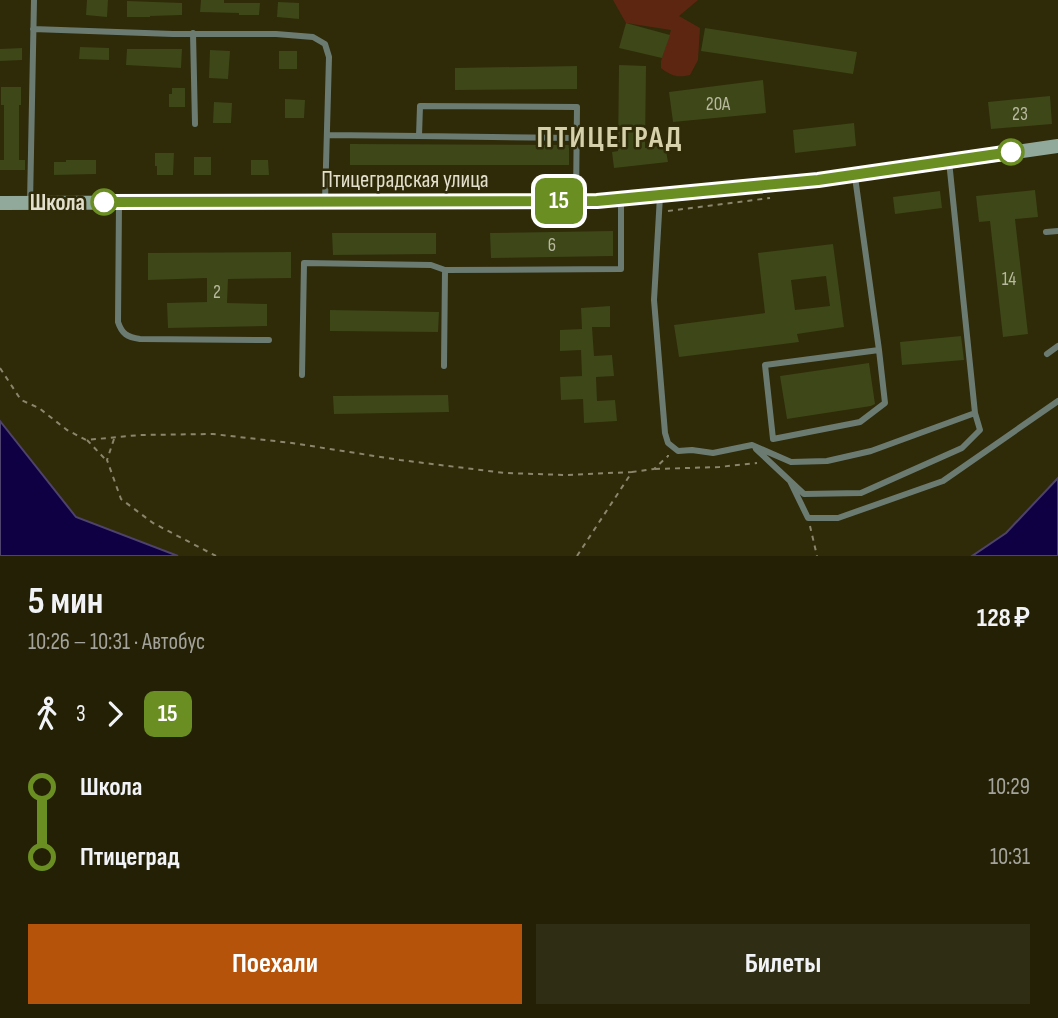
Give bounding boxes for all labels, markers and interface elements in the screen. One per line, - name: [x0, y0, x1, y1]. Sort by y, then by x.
- house number: 20А: [706, 93, 731, 116]
- house number: 23: [1012, 103, 1028, 126]
- district label: ПТИЦЕГРАД: [537, 120, 683, 156]
- unlabelled marker: [998, 139, 1024, 165]
- street label: Птицеградская улица: [321, 166, 489, 194]
- line badge: 15: [528, 178, 590, 224]
- text: 15: [549, 186, 569, 215]
- place label: Школа: [30, 189, 85, 217]
- marker: Школа: [91, 189, 117, 215]
- house number: 6: [548, 234, 556, 257]
- house number: 14: [1002, 268, 1016, 291]
- house number: 2: [213, 281, 221, 304]
- text: 5 мин: [28, 579, 103, 624]
- text: 128 ₽: [977, 603, 1030, 634]
- text: 10:26 – 10:31 · Автобус: [28, 628, 205, 656]
- icon: walk: [28, 695, 66, 733]
- icon: forward: [96, 695, 134, 733]
- text: 15: [158, 699, 178, 728]
- text: 3: [76, 700, 86, 728]
- text: Школа: [80, 772, 143, 803]
- text: 10:29: [988, 773, 1030, 801]
- text: Птицеград: [80, 842, 180, 873]
- text: 10:31: [990, 843, 1030, 871]
- button: Поехали: [28, 924, 522, 1004]
- button: Билеты: [536, 924, 1030, 1004]

